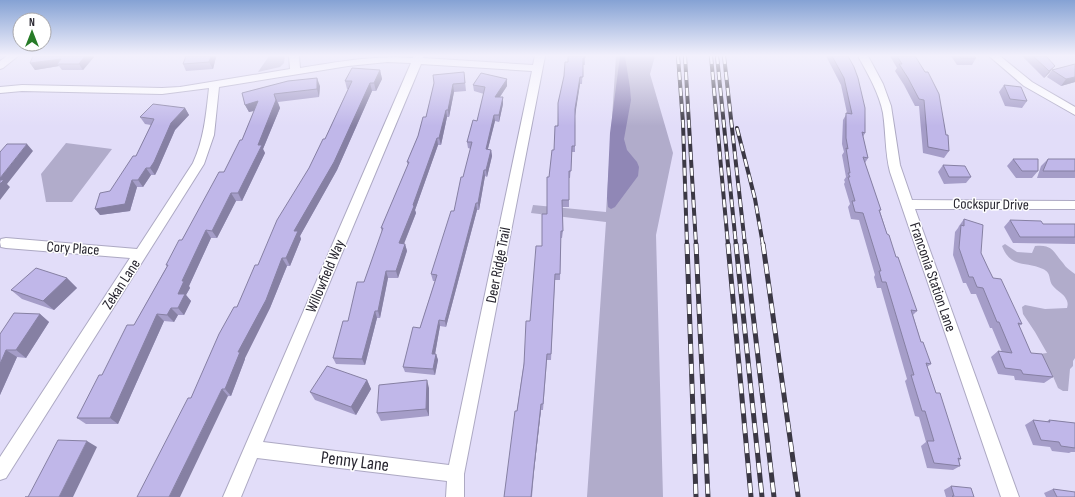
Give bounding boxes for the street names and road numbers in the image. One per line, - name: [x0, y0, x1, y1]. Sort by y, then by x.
- street label: Cockspur Drive: [953, 194, 1029, 215]
- street label: Franconia Station Lane: [905, 220, 960, 334]
- street label: Deer Ridge Trail: [482, 226, 515, 305]
- street label: Cory Place: [46, 237, 100, 260]
- street label: Willowfield Way: [302, 237, 349, 316]
- street label: Zekan Lane: [98, 256, 145, 313]
- street label: Penny Lane: [320, 447, 390, 476]

